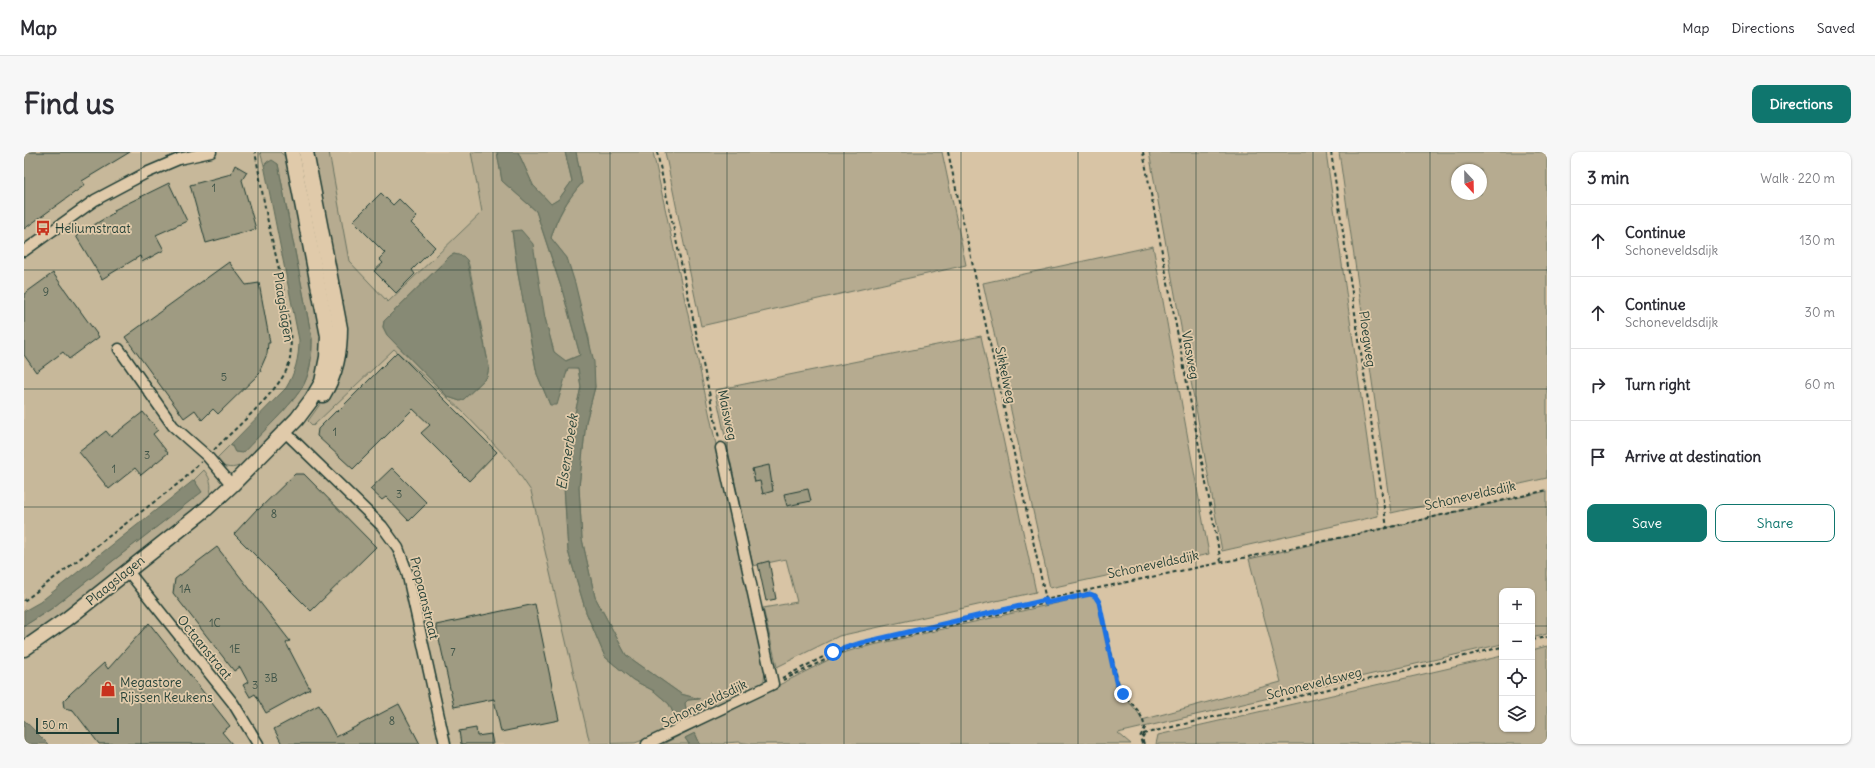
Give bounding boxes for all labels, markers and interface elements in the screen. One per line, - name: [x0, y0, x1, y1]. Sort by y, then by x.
- text: Map: [20, 16, 57, 40]
- text: Map: [1682, 19, 1709, 37]
- text: Directions: [1731, 19, 1795, 37]
- text: Saved: [1817, 19, 1855, 37]
- button: Directions: [1752, 85, 1851, 123]
- text: Find us: [24, 86, 115, 122]
- north arrow: [1451, 164, 1487, 200]
- text: 3 min: [1587, 167, 1629, 189]
- text: Walk · 220 m: [1760, 170, 1835, 187]
- house number: 1: [212, 181, 216, 195]
- bus stop icon: Heliumstraat: [34, 219, 52, 237]
- place label: Heliumstraat: [55, 220, 131, 237]
- text: Continue: [1625, 223, 1686, 242]
- icon: ahead: [1587, 230, 1609, 252]
- text: 130 m: [1799, 232, 1835, 249]
- text: Schoneveldsdijk: [1625, 242, 1718, 259]
- street label: Plaagslagen: [270, 271, 298, 344]
- house number: 9: [43, 285, 49, 299]
- text: Continue: [1625, 295, 1686, 314]
- icon: ahead: [1587, 302, 1609, 324]
- text: 30 m: [1805, 304, 1835, 321]
- street label: Ploegweg: [1355, 310, 1380, 368]
- text: Schoneveldsdijk: [1625, 314, 1718, 331]
- street label: Vlasweg: [1178, 329, 1204, 381]
- street label: Sikkelweg: [991, 345, 1020, 405]
- house number: 5: [221, 370, 227, 384]
- icon: right: [1587, 374, 1609, 396]
- text: Turn right: [1625, 375, 1690, 394]
- text: 60 m: [1804, 376, 1835, 393]
- street label: Maisweg: [714, 388, 741, 442]
- water label: Elsenerbeek: [552, 412, 582, 491]
- house number: 1: [333, 425, 337, 439]
- icon: arrive: [1587, 446, 1609, 468]
- text: Arrive at destination: [1625, 447, 1761, 466]
- house number: 3: [144, 448, 150, 462]
- house number: 1: [112, 462, 116, 476]
- street label: Schoneveldsdijk: [1423, 477, 1518, 514]
- house number: 3: [396, 487, 402, 501]
- button: Save: [1587, 504, 1707, 542]
- button: Share: [1715, 504, 1835, 542]
- house number: 8: [271, 507, 277, 521]
- street label: Schoneveldsdijk: [1106, 546, 1201, 582]
- street label: Plaagslagen: [82, 551, 149, 609]
- street label: Propaanstraat: [406, 555, 443, 642]
- house number: 1A: [179, 582, 191, 596]
- map controls: [1499, 588, 1535, 732]
- button: +: [1499, 588, 1535, 624]
- street label: Octaanstraat: [173, 612, 236, 683]
- house number: 1C: [209, 616, 221, 630]
- button: −: [1499, 624, 1535, 660]
- house number: 1E: [230, 642, 240, 656]
- route start: [824, 643, 842, 661]
- house number: 7: [450, 645, 456, 659]
- button: locate: [1499, 660, 1535, 696]
- street label: Schoneveldsweg: [1265, 663, 1363, 704]
- house number: 3B: [264, 671, 278, 685]
- place label: Megastore Rijssen Keukens: [120, 674, 213, 706]
- street label: Schoneveldsdijk: [659, 675, 750, 731]
- house number: 3: [252, 678, 258, 692]
- shop icon: Megastore Rijssen Keukens: [99, 680, 117, 698]
- route end: [1114, 685, 1132, 703]
- button: layers: [1499, 696, 1535, 732]
- house number: 8: [389, 714, 395, 728]
- scale bar: [36, 716, 119, 735]
- text: 50 m: [42, 718, 68, 732]

